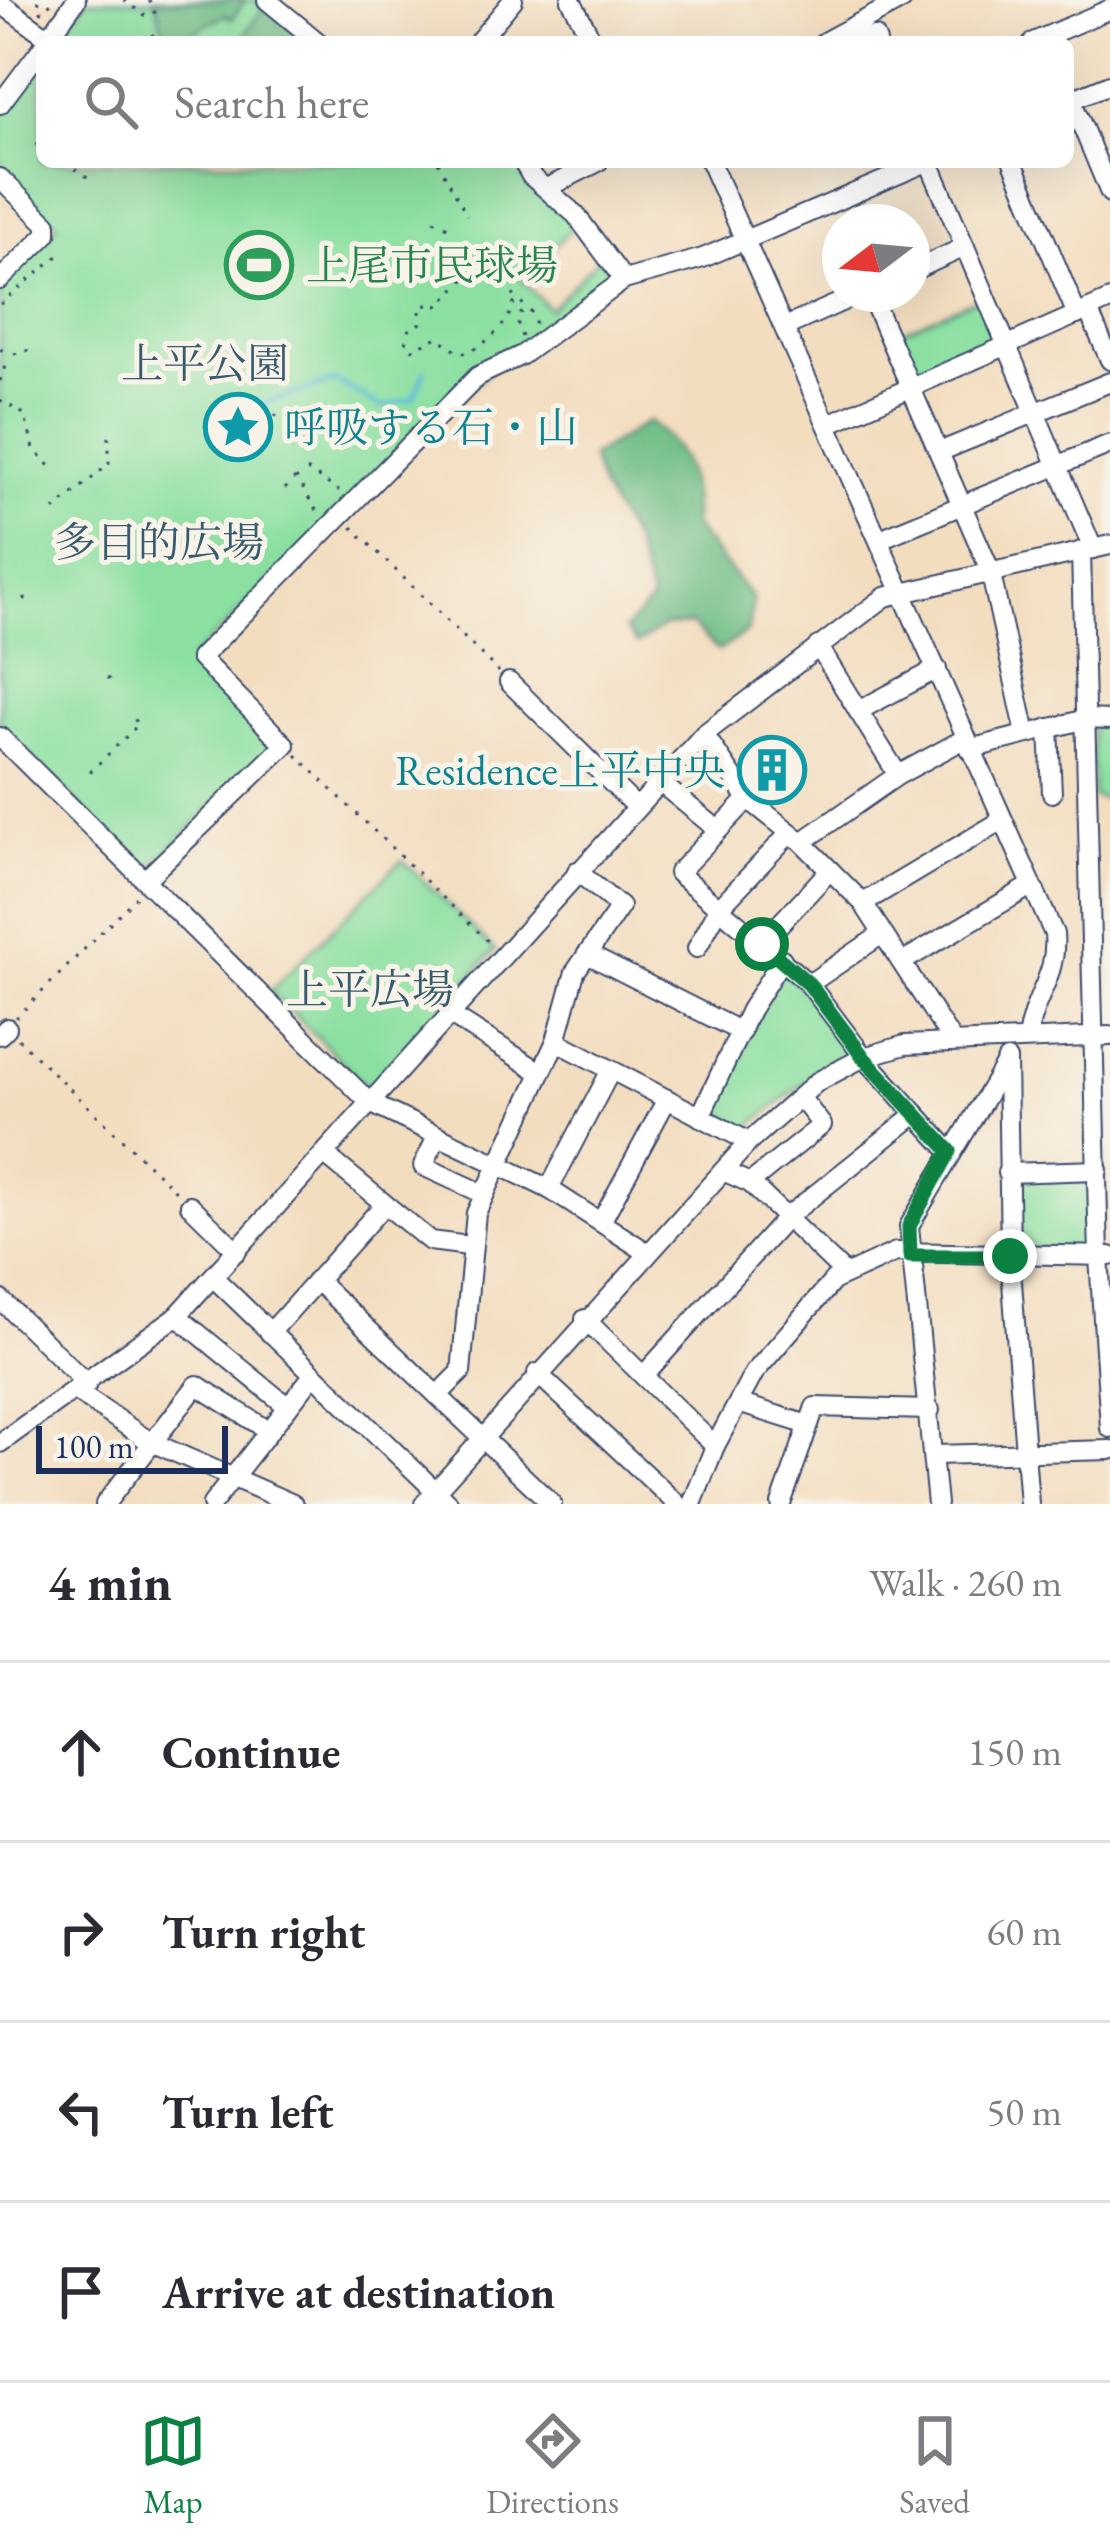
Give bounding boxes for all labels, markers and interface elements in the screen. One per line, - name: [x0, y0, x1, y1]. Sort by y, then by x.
- search box: [36, 36, 1074, 168]
- icon: search: [78, 69, 144, 135]
- text: Search here: [174, 73, 369, 131]
- north arrow: [822, 204, 930, 312]
- sports icon: 上尾市民球場: [224, 230, 294, 300]
- place label: 上尾市民球場: [306, 238, 558, 293]
- park label: 上平公園: [121, 336, 289, 391]
- place icon: 呼吸する石・山: [203, 392, 273, 462]
- place label: 呼吸する石・山: [284, 400, 578, 455]
- park label: 多目的広場: [54, 515, 264, 570]
- building icon: Residence上平中央: [737, 735, 807, 805]
- place label: Residence上平中央: [395, 743, 726, 798]
- route start: [735, 917, 789, 971]
- park label: 上平広場: [286, 962, 454, 1017]
- route end: [983, 1229, 1037, 1283]
- scale bar: [36, 1420, 228, 1473]
- text: 100 m: [54, 1425, 134, 1468]
- text: 4 min: [48, 1549, 172, 1615]
- text: Walk · 260 m: [869, 1557, 1062, 1608]
- icon: ahead: [48, 1719, 114, 1785]
- text: Continue: [162, 1723, 340, 1781]
- text: 150 m: [968, 1726, 1062, 1777]
- icon: right: [48, 1899, 114, 1965]
- text: Turn right: [162, 1903, 365, 1961]
- text: 60 m: [986, 1906, 1062, 1957]
- icon: left: [48, 2079, 114, 2145]
- text: Turn left: [162, 2083, 334, 2141]
- text: 50 m: [986, 2086, 1062, 2137]
- icon: arrive: [48, 2259, 114, 2325]
- text: Arrive at destination: [162, 2263, 555, 2321]
- tab: Map: [140, 2408, 206, 2523]
- tab: Directions: [486, 2408, 619, 2523]
- tab: Saved: [899, 2408, 970, 2523]

